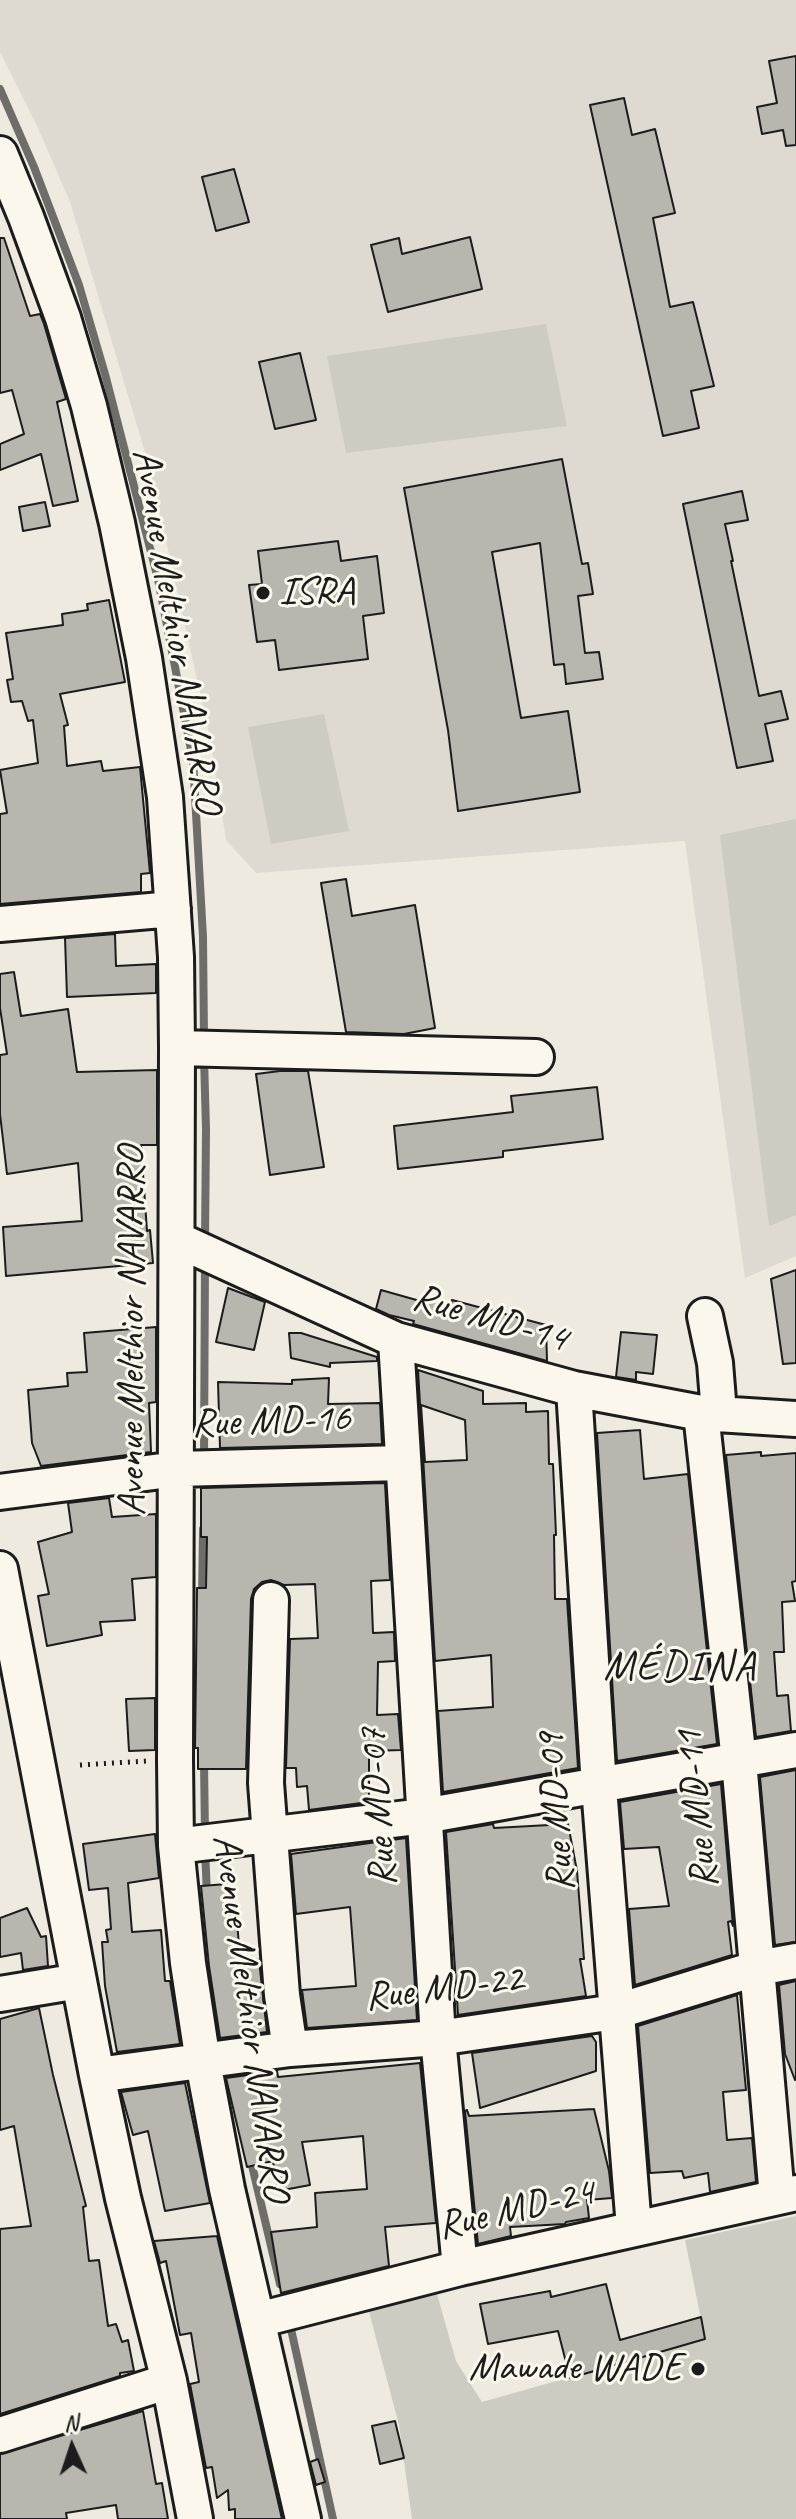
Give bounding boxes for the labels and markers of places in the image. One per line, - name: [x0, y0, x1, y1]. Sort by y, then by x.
- place label: ISRA: [279, 569, 354, 617]
- marker: ISRA: [254, 584, 272, 602]
- place label: Mawade WADE: [469, 2345, 682, 2393]
- marker: Mawade WADE: [689, 2360, 707, 2378]

